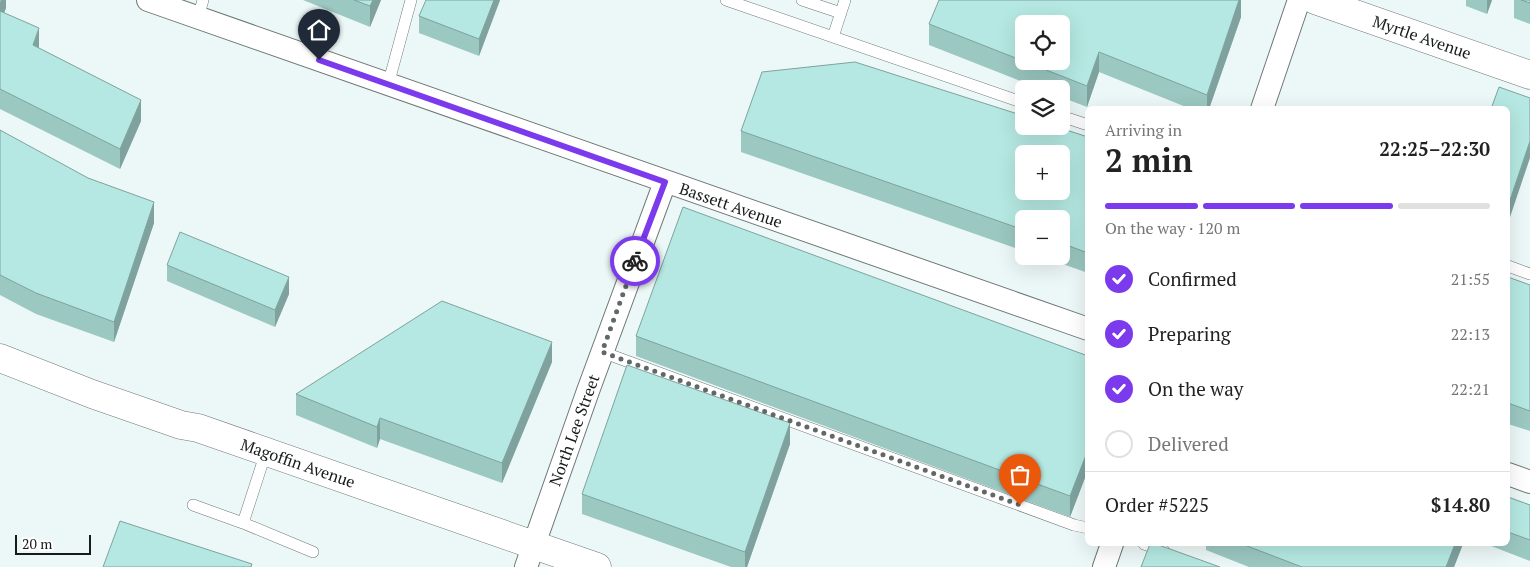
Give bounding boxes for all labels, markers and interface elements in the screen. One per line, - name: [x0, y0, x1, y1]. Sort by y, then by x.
- pin: [298, 9, 340, 60]
- street label: Myrtle Avenue: [1370, 10, 1474, 64]
- map controls: [1015, 15, 1070, 265]
- button: locate: [1015, 15, 1070, 70]
- icon: home: [305, 16, 333, 44]
- button: layers: [1015, 80, 1070, 135]
- text: Arriving in: [1105, 119, 1182, 141]
- text: 22:25–22:30: [1379, 136, 1490, 161]
- text: 2 min: [1105, 139, 1193, 181]
- button: +: [1015, 145, 1070, 200]
- street label: Bassett Avenue: [677, 177, 785, 233]
- button: −: [1015, 210, 1070, 265]
- text: On the way · 120 m: [1105, 217, 1240, 239]
- courier: [610, 236, 660, 286]
- icon: bike: [621, 247, 649, 275]
- icon: check: [1105, 265, 1133, 293]
- text: Confirmed: [1148, 266, 1237, 291]
- text: 21:55: [1451, 268, 1490, 290]
- icon: check: [1105, 320, 1133, 348]
- text: Preparing: [1148, 321, 1231, 346]
- text: 22:13: [1451, 323, 1490, 345]
- street label: North Lee Street: [544, 371, 604, 489]
- icon: check: [1105, 375, 1133, 403]
- text: On the way: [1148, 376, 1243, 401]
- text: 22:21: [1451, 378, 1490, 400]
- text: Delivered: [1148, 431, 1229, 456]
- street label: Magoffin Avenue: [238, 433, 358, 493]
- pin: [999, 454, 1041, 505]
- icon: bag: [1006, 461, 1034, 489]
- text: Order #5225: [1105, 492, 1209, 517]
- text: $14.80: [1431, 492, 1490, 517]
- scale bar: [15, 532, 91, 555]
- text: 20 m: [22, 534, 52, 553]

